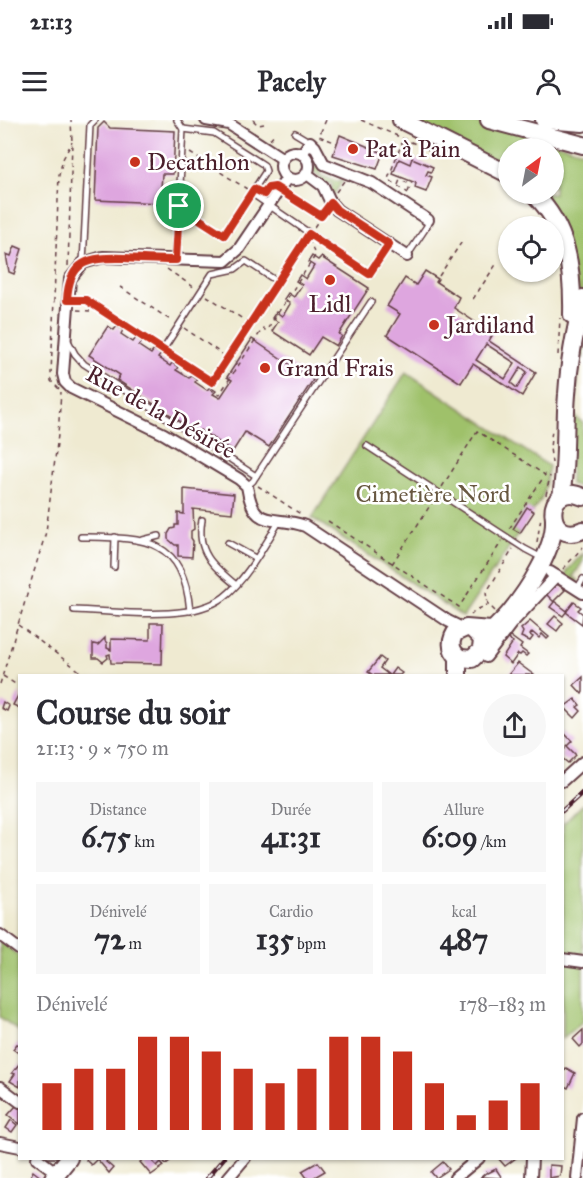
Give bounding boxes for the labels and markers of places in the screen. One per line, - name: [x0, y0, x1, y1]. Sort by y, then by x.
- place label: Pat à Pain: [365, 134, 460, 164]
- marker: Pat à Pain: [346, 142, 360, 156]
- place label: Decathlon: [147, 147, 250, 177]
- marker: Decathlon: [128, 155, 142, 169]
- pin: [153, 180, 204, 231]
- marker: Lidl: [323, 273, 337, 287]
- place label: Lidl: [309, 289, 352, 319]
- place label: Jardiland: [443, 310, 534, 340]
- marker: Jardiland: [427, 318, 441, 332]
- place label: Grand Frais: [277, 353, 393, 383]
- marker: Grand Frais: [258, 361, 272, 375]

